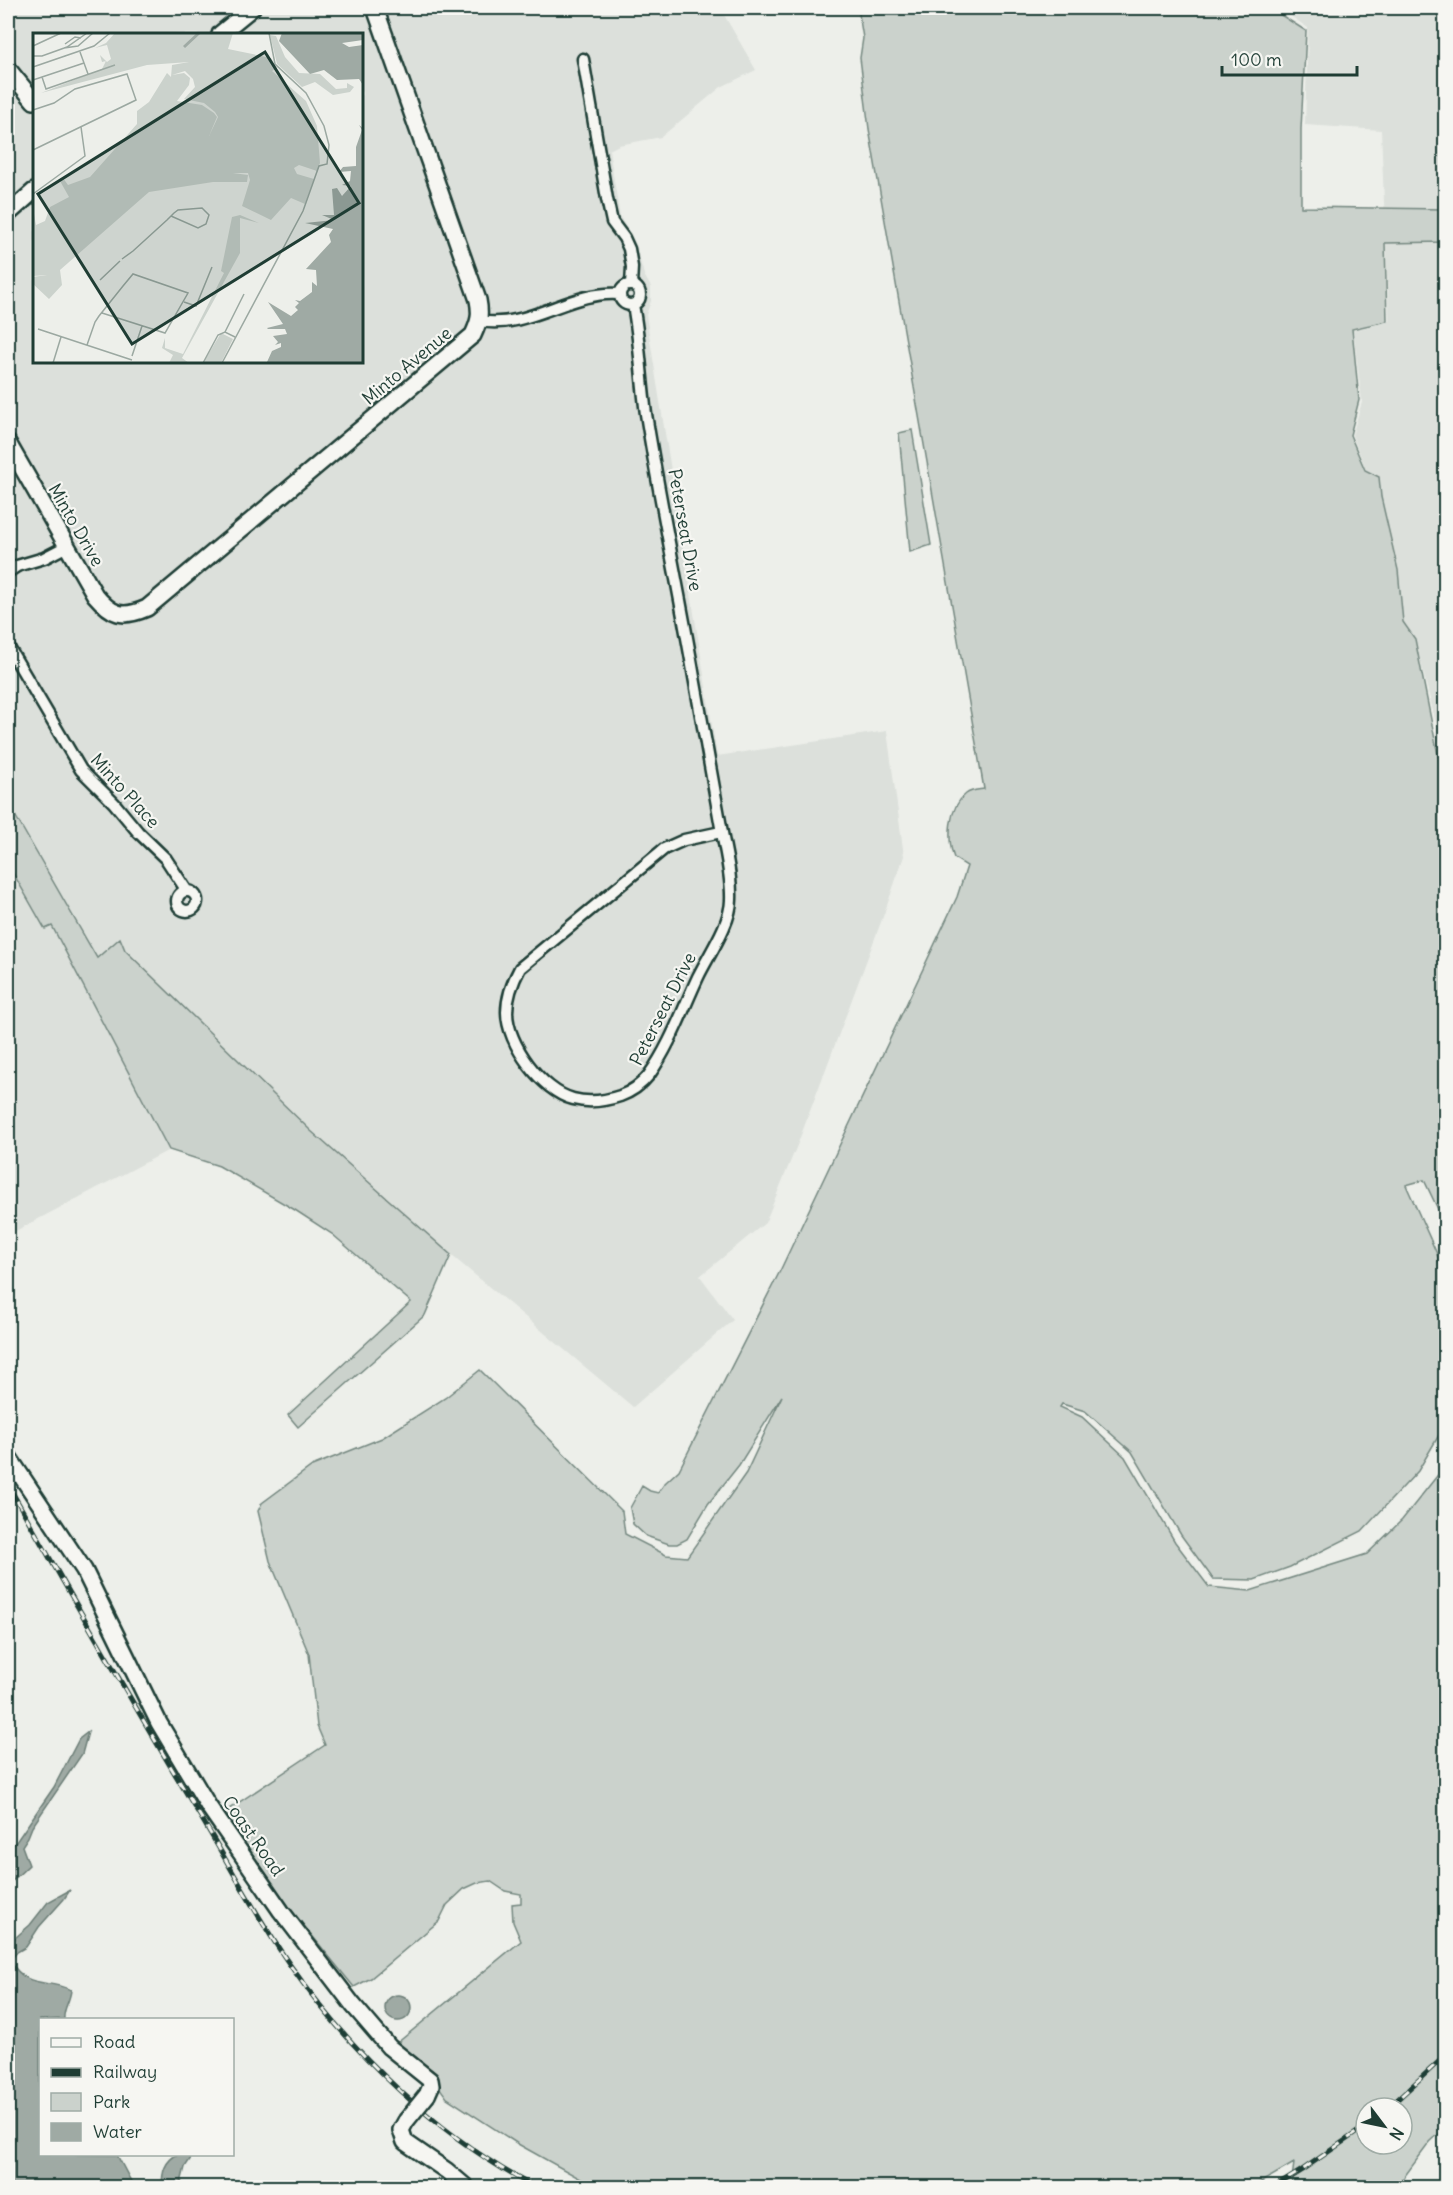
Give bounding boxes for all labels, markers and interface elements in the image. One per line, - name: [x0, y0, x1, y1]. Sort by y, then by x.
- inset map: [33, 33, 363, 363]
- scale bar: [1222, 39, 1357, 77]
- text: 100 m: [1231, 48, 1282, 71]
- street label: Minto Avenue: [357, 322, 456, 410]
- street label: Peterseat Drive: [663, 467, 708, 593]
- street label: Minto Drive: [44, 479, 109, 570]
- street label: Minto Place: [86, 748, 165, 833]
- street label: Peterseat Drive: [624, 948, 701, 1069]
- street label: Coast Road: [217, 1791, 290, 1881]
- legend: [39, 2018, 234, 2156]
- text: Road: [93, 2030, 136, 2053]
- text: Railway: [93, 2060, 157, 2083]
- text: Park: [93, 2090, 130, 2113]
- north arrow: [1354, 2096, 1414, 2156]
- text: Water: [93, 2120, 143, 2143]
- text: N: [1385, 2124, 1408, 2144]

